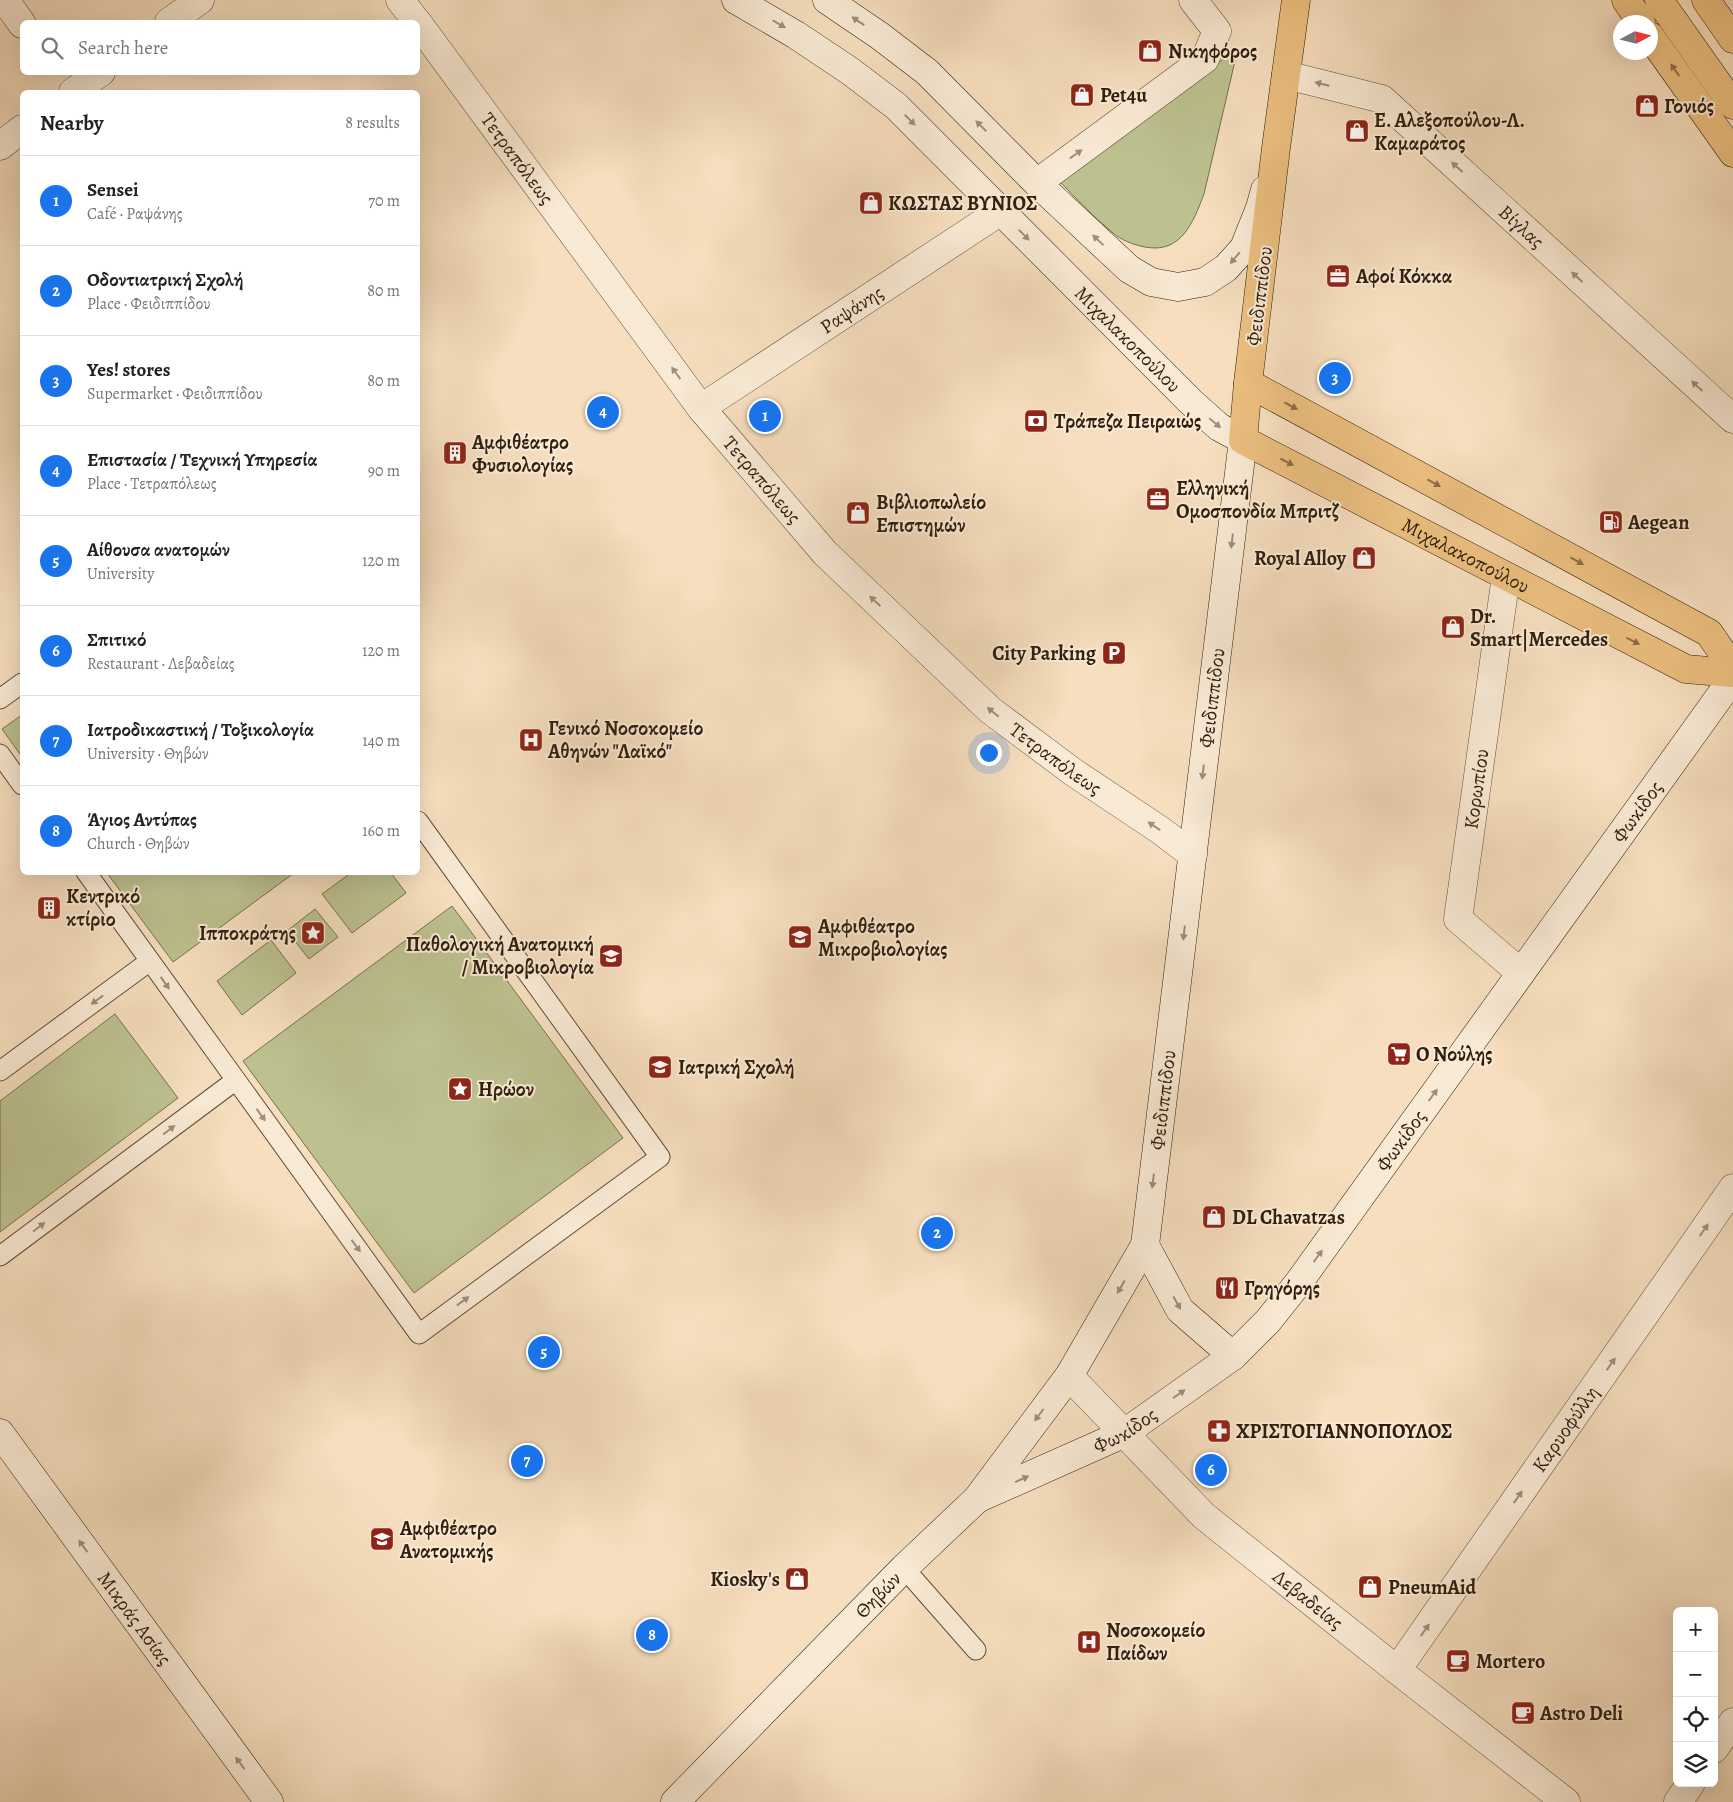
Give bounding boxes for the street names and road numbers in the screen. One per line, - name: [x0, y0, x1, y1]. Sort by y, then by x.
- street label: Τετραπόλεως: [474, 107, 560, 210]
- street label: Βίγλας: [1493, 199, 1550, 255]
- street label: Φειδιππίδου: [1240, 245, 1279, 347]
- street label: Ραψάνης: [815, 279, 889, 340]
- street label: Μιχαλακοπούλου: [1068, 280, 1187, 399]
- street label: Τετραπόλεως: [717, 430, 807, 530]
- street label: Μιχαλακοπούλου: [1397, 511, 1534, 600]
- street label: Φειδιππίδου: [1193, 647, 1232, 749]
- street label: Τετραπόλεως: [1004, 716, 1107, 801]
- street label: Κορωπίου: [1458, 747, 1495, 831]
- street label: Φωκίδος: [1606, 776, 1669, 848]
- street label: Φειδιππίδου: [1144, 1049, 1183, 1151]
- street label: Φωκίδος: [1370, 1104, 1433, 1177]
- street label: Καρυοφύλλη: [1526, 1380, 1605, 1478]
- street label: Φωκίδος: [1089, 1401, 1162, 1460]
- street label: Λεβαδείας: [1266, 1563, 1349, 1636]
- street label: Μικράς Ασίας: [91, 1566, 178, 1671]
- street label: Θηβών: [849, 1566, 907, 1624]

